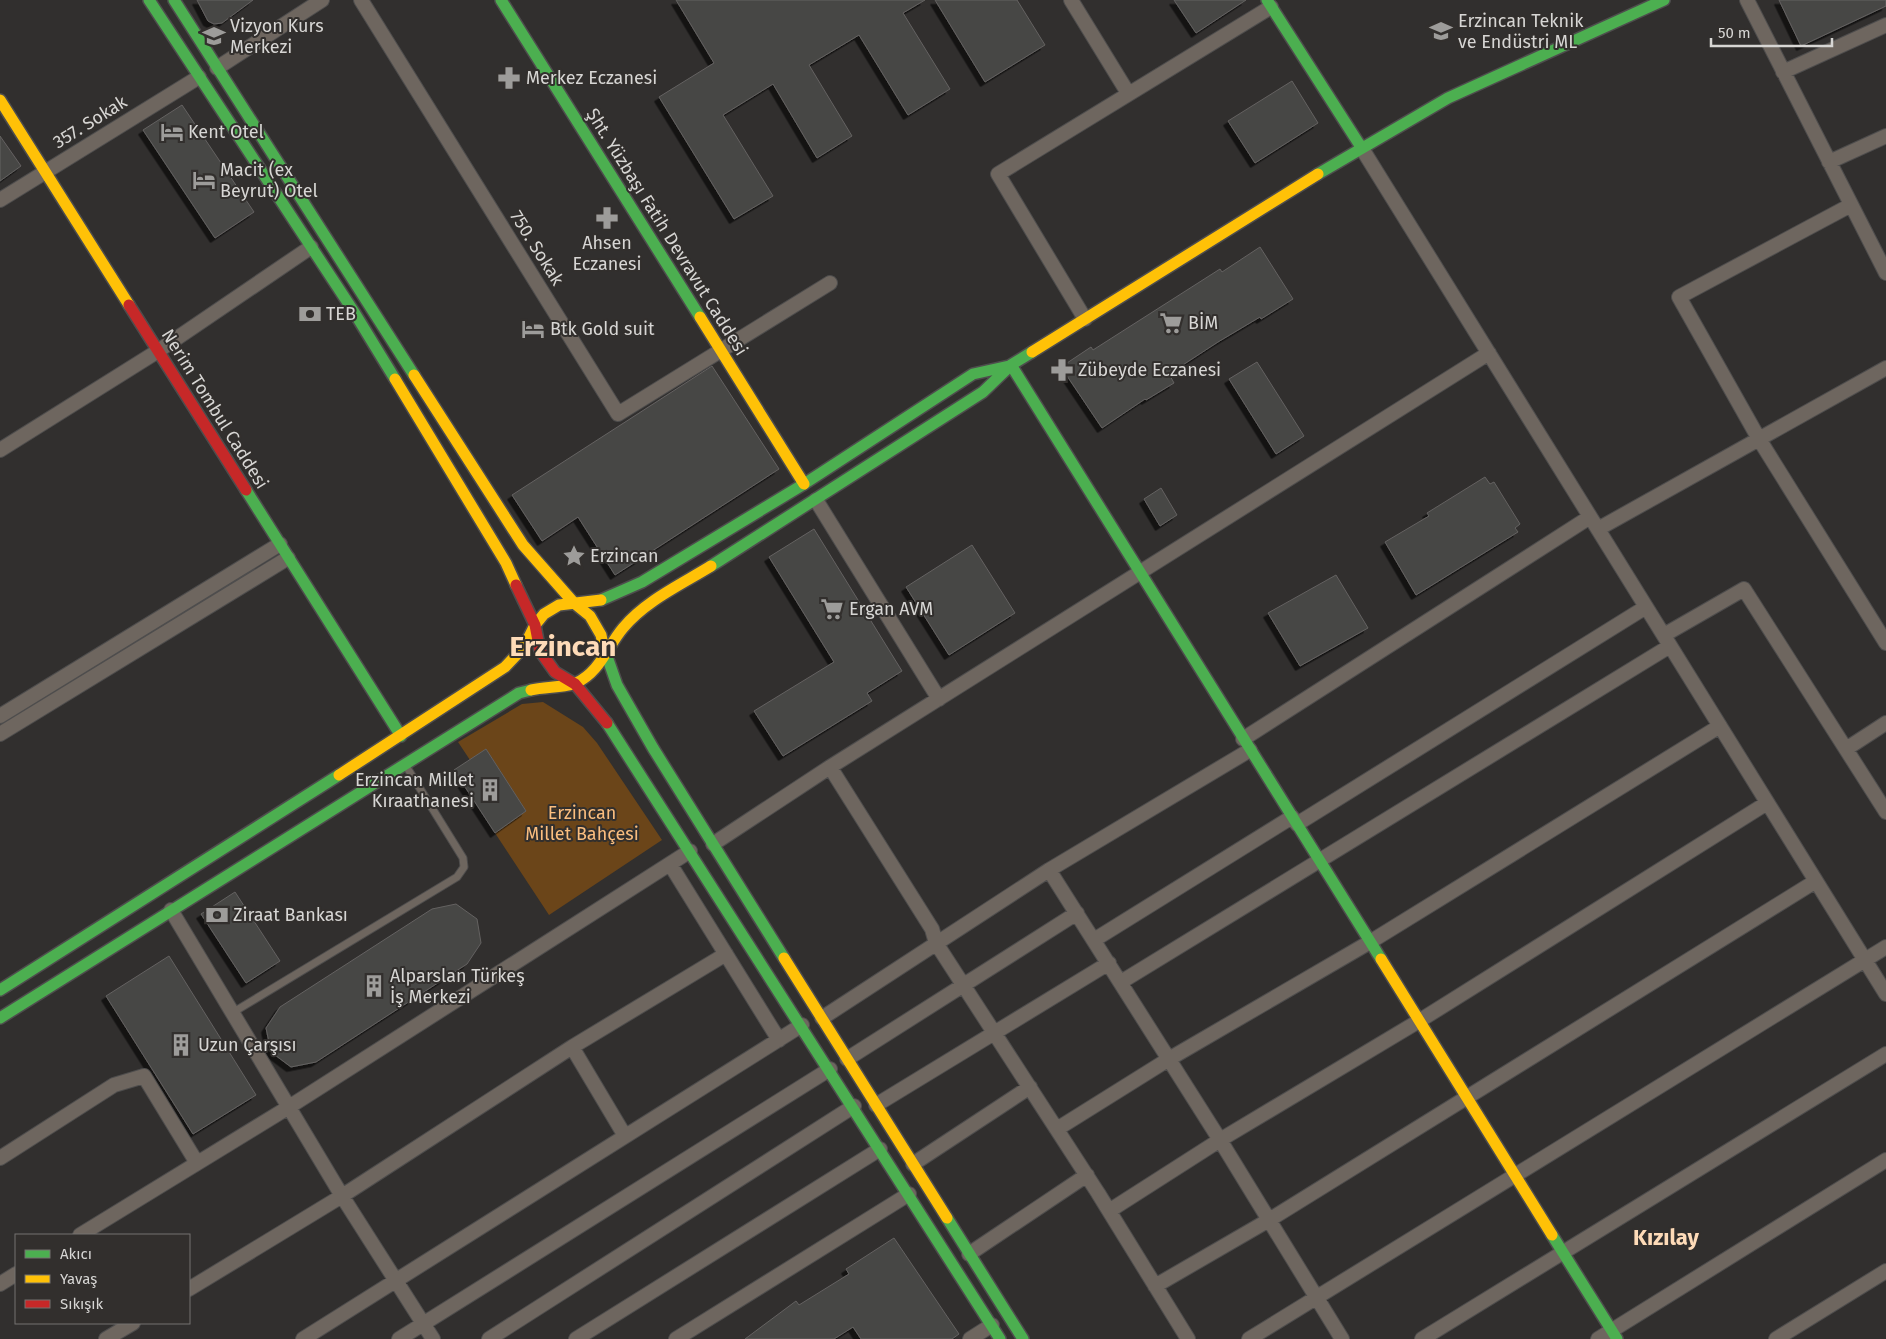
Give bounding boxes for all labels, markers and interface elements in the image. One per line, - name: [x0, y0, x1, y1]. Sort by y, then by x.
- place label: Erzincan Teknik ve Endüstri ML: [1458, 10, 1584, 53]
- place label: Vizyon Kurs Merkezi: [230, 15, 324, 58]
- scale bar: [1711, 15, 1832, 47]
- school or university icon: Erzincan Teknik ve Endüstri ML: [1428, 18, 1454, 44]
- school or university icon: Vizyon Kurs Merkezi: [201, 23, 227, 49]
- text: 50 m: [1718, 24, 1751, 42]
- pharmacy icon: Merkez Eczanesi: [496, 65, 522, 91]
- place label: Merkez Eczanesi: [526, 67, 657, 89]
- street label: 357. Sokak: [49, 90, 132, 153]
- street label: Şht. Yüzbaşı Fatih Devravut Caddesi: [582, 104, 752, 360]
- hotel icon: Kent Otel: [159, 119, 185, 145]
- place label: Kent Otel: [188, 121, 264, 143]
- place label: Macit (ex Beyrut) Otel: [220, 159, 318, 202]
- hotel icon: Macit (ex Beyrut) Otel: [191, 167, 217, 193]
- pharmacy icon: Ahsen Eczanesi: [594, 205, 620, 231]
- street label: 750. Sokak: [505, 206, 569, 290]
- place label: Ahsen Eczanesi: [572, 232, 642, 275]
- bank icon: TEB: [297, 301, 323, 327]
- place label: TEB: [326, 303, 356, 325]
- supermarket icon: BİM: [1158, 310, 1184, 336]
- place label: BİM: [1188, 312, 1218, 334]
- hotel icon: Btk Gold suit: [520, 316, 546, 342]
- place label: Btk Gold suit: [550, 318, 655, 340]
- street label: Nerim Tombul Caddesi: [157, 325, 273, 493]
- pharmacy icon: Zübeyde Eczanesi: [1049, 357, 1075, 383]
- place label: Zübeyde Eczanesi: [1078, 359, 1221, 381]
- place icon: Erzincan: [561, 543, 587, 569]
- place label: Erzincan: [590, 545, 658, 567]
- supermarket icon: Ergan AVM: [819, 596, 845, 622]
- place label: Ergan AVM: [849, 598, 933, 620]
- district label: Erzincan: [510, 630, 616, 663]
- place label: Erzincan Millet Kıraathanesi: [355, 769, 474, 812]
- building icon: Erzincan Millet Kıraathanesi: [477, 777, 503, 803]
- park label: Erzincan Millet Bahçesi: [525, 802, 639, 845]
- bank icon: Ziraat Bankası: [204, 902, 230, 928]
- place label: Ziraat Bankası: [233, 904, 348, 926]
- place label: Alparslan Türkeş İş Merkezi: [390, 965, 525, 1008]
- building icon: Alparslan Türkeş İş Merkezi: [361, 973, 387, 999]
- building icon: Uzun Çarşısı: [168, 1032, 194, 1058]
- place label: Uzun Çarşısı: [198, 1034, 297, 1056]
- district label: Kızılay: [1633, 1224, 1700, 1251]
- legend: [15, 1234, 190, 1324]
- text: Akıcı: [60, 1245, 92, 1263]
- text: Yavaş: [60, 1270, 97, 1288]
- text: Sıkışık: [60, 1295, 104, 1313]

